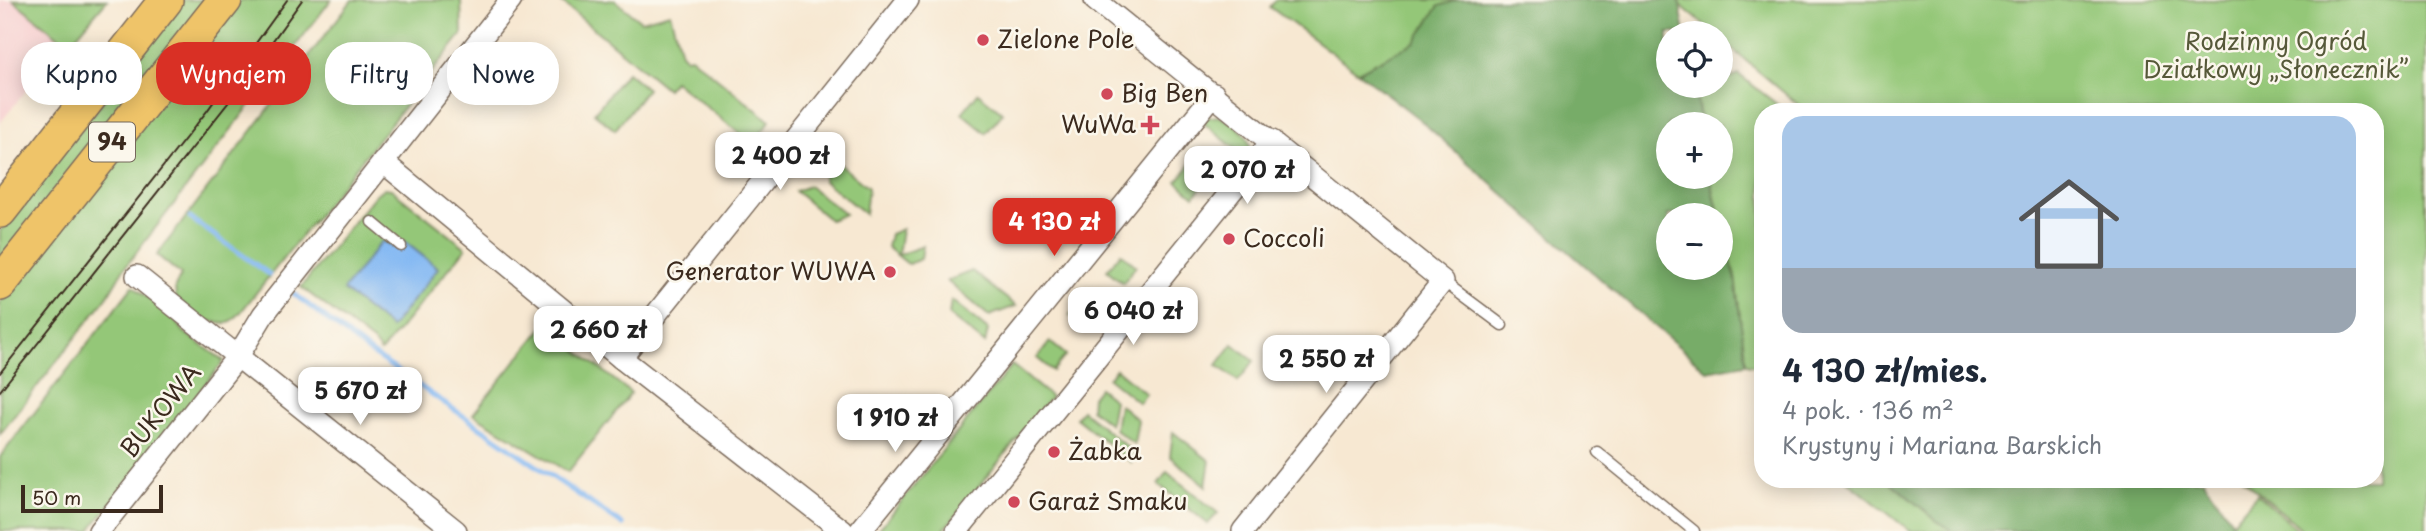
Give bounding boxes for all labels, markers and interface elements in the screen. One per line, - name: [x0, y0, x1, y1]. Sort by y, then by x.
- place label: Zielone Pole: [997, 20, 1135, 56]
- map controls: [1656, 21, 1733, 280]
- button: locate: [1656, 21, 1733, 98]
- park label: Rodzinny Ogród Działkowy „Słonecznik”: [2143, 22, 2409, 86]
- marker: Zielone Pole: [975, 32, 991, 48]
- chip: Kupno: [21, 42, 142, 105]
- chip: Wynajem: [156, 42, 311, 105]
- chip: Filtry: [325, 42, 433, 105]
- chip: Nowe: [447, 42, 559, 105]
- place label: Big Ben: [1121, 74, 1208, 110]
- marker: Big Ben: [1099, 86, 1115, 102]
- place label: WuWa: [1061, 105, 1136, 141]
- button: +: [1656, 112, 1733, 189]
- marker: WuWa: [1142, 117, 1158, 133]
- road number: 94: [89, 122, 135, 162]
- pin: 2 400 zł: [708, 132, 852, 192]
- text: 2 400 zł: [731, 137, 829, 172]
- pin: 2 070 zł: [1175, 146, 1319, 206]
- text: 2 070 zł: [1200, 151, 1294, 186]
- icon: home: [2006, 161, 2132, 287]
- pin: 4 130 zł: [982, 198, 1126, 258]
- text: 4 130 zł: [1009, 203, 1099, 238]
- button: −: [1656, 203, 1733, 280]
- place label: Coccoli: [1243, 219, 1325, 255]
- marker: Coccoli: [1221, 231, 1237, 247]
- place label: Generator WUWA: [665, 252, 876, 288]
- marker: Generator WUWA: [882, 264, 898, 280]
- pin: 6 040 zł: [1061, 288, 1205, 347]
- text: 6 040 zł: [1084, 292, 1182, 327]
- pin: 2 660 zł: [526, 306, 670, 366]
- text: 2 660 zł: [550, 311, 646, 346]
- pin: 2 550 zł: [1254, 336, 1398, 395]
- text: 2 550 zł: [1279, 340, 1373, 375]
- text: 4 130 zł/mies.: [1782, 347, 1988, 392]
- street label: BUKOWA: [110, 355, 208, 464]
- pin: 5 670 zł: [288, 368, 432, 427]
- text: 5 670 zł: [314, 372, 406, 407]
- text: 4 pok. · 136 m²: [1782, 392, 1954, 427]
- pin: 1 910 zł: [823, 394, 967, 454]
- text: 1 910 zł: [853, 399, 937, 434]
- text: Krystyny i Mariana Barskich: [1782, 427, 2102, 462]
- place label: Żabka: [1068, 432, 1142, 468]
- marker: Żabka: [1046, 444, 1062, 460]
- scale bar: [21, 482, 163, 514]
- place label: Garaż Smaku: [1028, 482, 1187, 518]
- text: 50 m: [32, 483, 81, 511]
- marker: Garaż Smaku: [1006, 494, 1022, 510]

